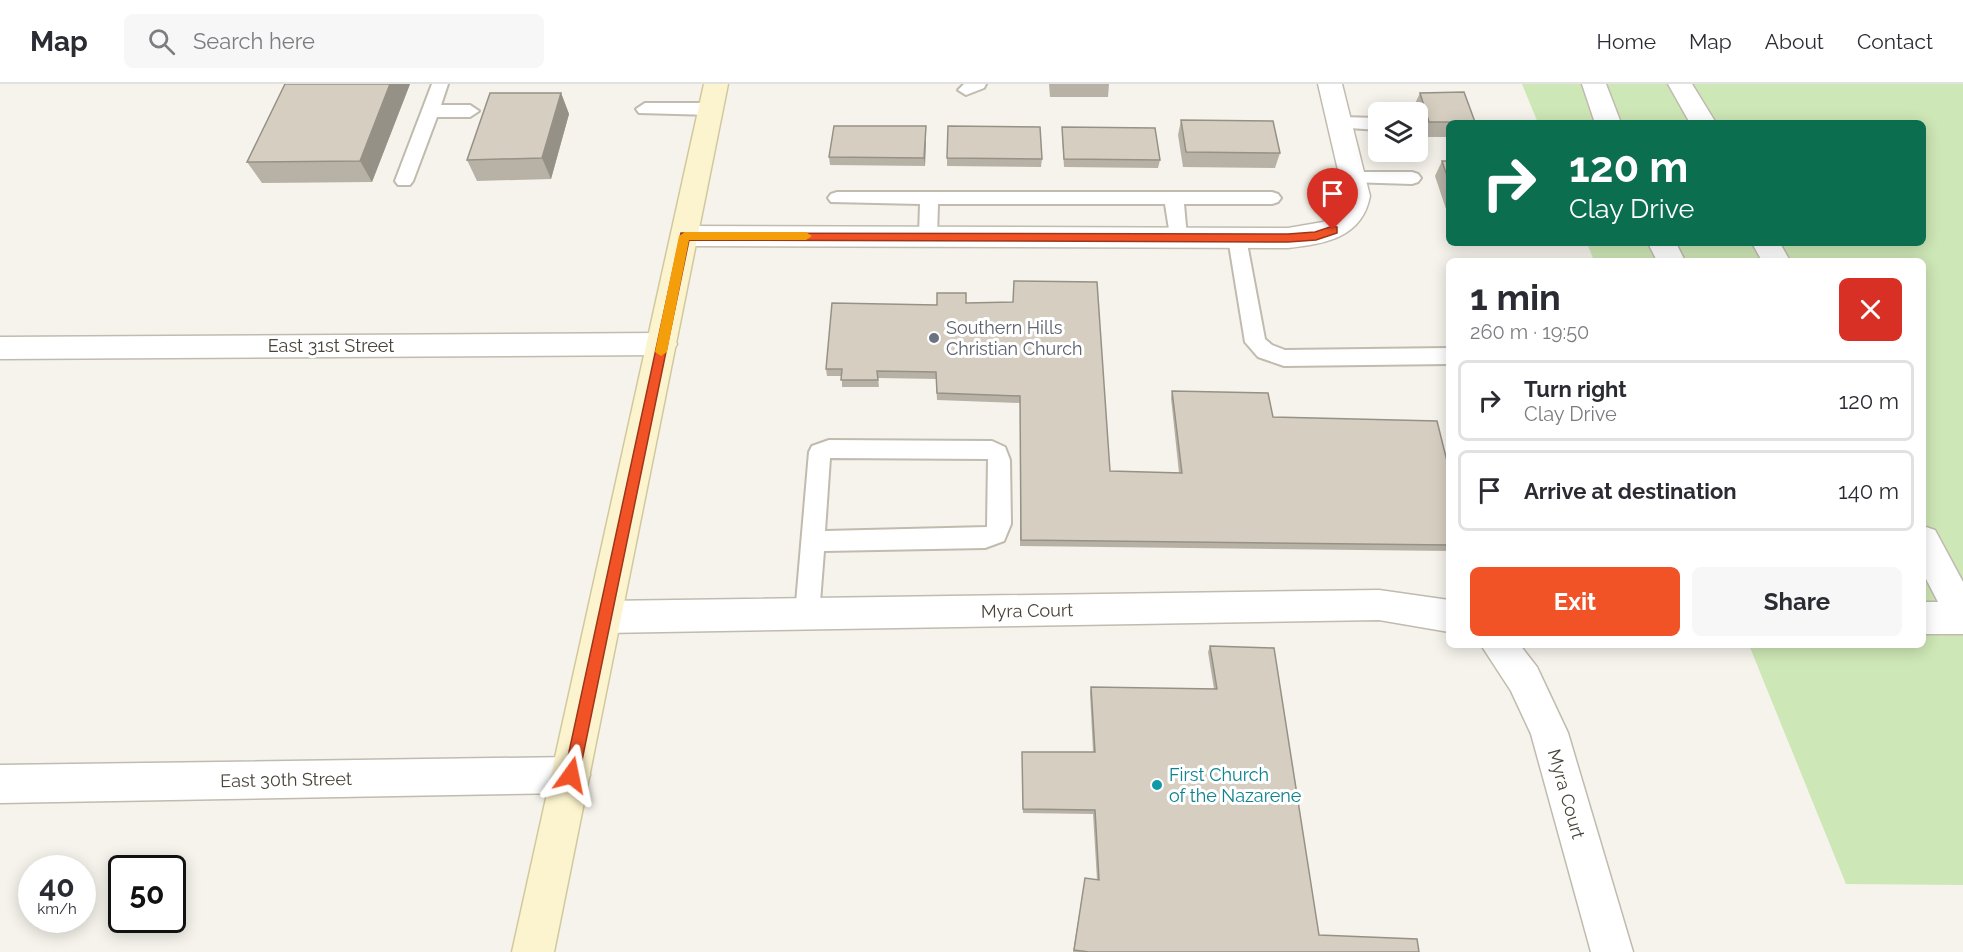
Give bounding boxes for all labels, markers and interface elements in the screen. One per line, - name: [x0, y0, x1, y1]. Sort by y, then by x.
- search box: [124, 14, 544, 68]
- text: Map: [30, 25, 88, 58]
- icon: search: [145, 25, 178, 58]
- text: Search here: [193, 28, 315, 54]
- text: Home: [1597, 29, 1656, 54]
- text: Map: [1689, 29, 1732, 54]
- text: About: [1765, 29, 1824, 54]
- text: Contact: [1857, 29, 1933, 54]
- map controls: [1368, 102, 1428, 162]
- button: layers: [1368, 102, 1428, 162]
- text: 120 m: [1569, 143, 1688, 192]
- icon: right: [1470, 144, 1548, 222]
- pin: [1307, 168, 1358, 230]
- icon: arrive: [1316, 177, 1349, 210]
- text: Clay Drive: [1569, 193, 1694, 224]
- text: 1 min: [1470, 276, 1561, 318]
- button: close: [1839, 278, 1902, 341]
- place label: Southern Hills Christian Church: [946, 317, 1083, 359]
- text: 260 m · 19:50: [1470, 320, 1589, 344]
- marker: Southern Hills Christian Church: [927, 331, 941, 345]
- street label: East 31st Street: [268, 335, 394, 356]
- text: Turn right: [1524, 376, 1627, 402]
- icon: right: [1473, 384, 1506, 417]
- text: 120 m: [1839, 388, 1899, 414]
- text: Clay Drive: [1524, 402, 1617, 426]
- icon: arrive: [1473, 474, 1506, 507]
- text: Arrive at destination: [1524, 478, 1737, 504]
- text: 140 m: [1838, 478, 1899, 504]
- button: Exit: [1470, 567, 1680, 636]
- button: Share: [1692, 567, 1902, 636]
- street label: Myra Court: [981, 599, 1073, 622]
- position arrow: [539, 743, 603, 807]
- street label: Myra Court: [1544, 747, 1589, 841]
- place label: First Church of the Nazarene: [1169, 764, 1302, 806]
- street label: East 30th Street: [220, 768, 352, 791]
- marker: First Church of the Nazarene: [1150, 778, 1164, 792]
- speed limit sign: 50: [108, 855, 186, 933]
- text: 40: [39, 869, 75, 904]
- text: km/h: [37, 900, 77, 918]

